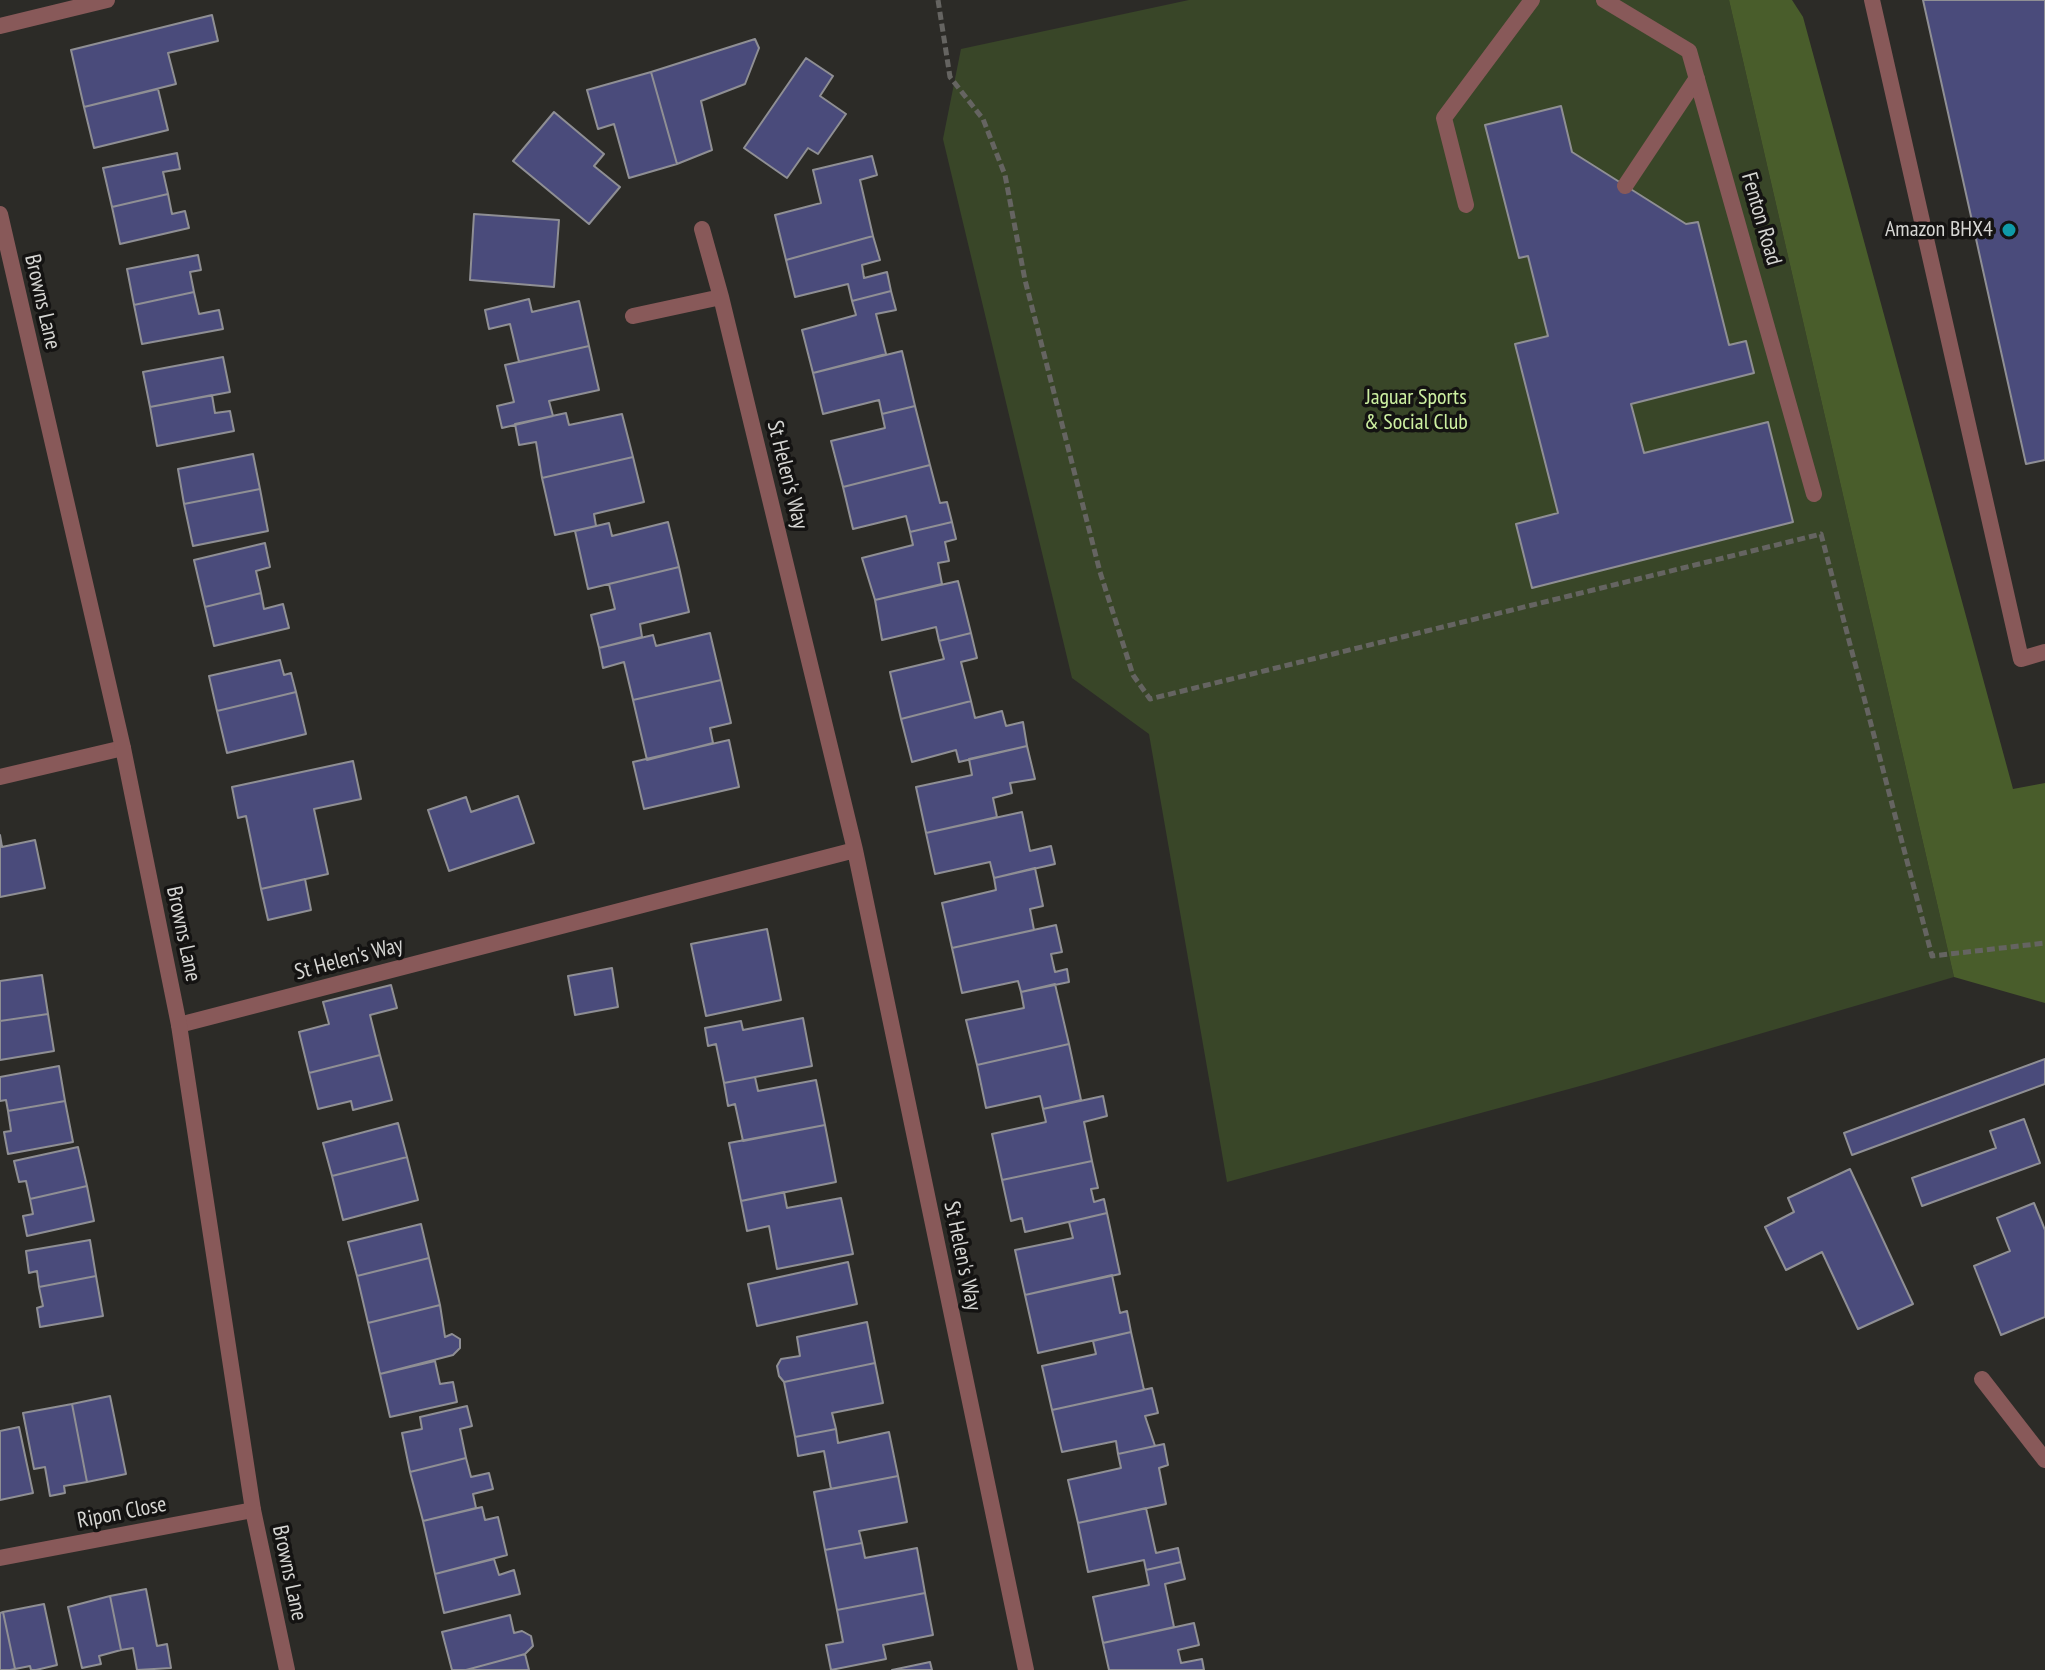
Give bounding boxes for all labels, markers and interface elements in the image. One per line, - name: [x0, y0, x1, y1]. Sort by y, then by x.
- street label: Fenton Road: [1735, 170, 1787, 268]
- place label: Amazon BHX4: [1885, 217, 1993, 243]
- marker: Amazon BHX4: [2000, 221, 2018, 239]
- street label: Browns Lane: [18, 252, 66, 352]
- park label: Jaguar Sports & Social Club: [1364, 385, 1468, 436]
- street label: St Helen's Way: [761, 418, 813, 532]
- street label: Browns Lane: [160, 884, 206, 984]
- street label: St Helen's Way: [292, 932, 406, 986]
- street label: St Helen's Way: [938, 1199, 986, 1313]
- street label: Ripon Close: [75, 1491, 169, 1535]
- street label: Browns Lane: [266, 1523, 312, 1623]

